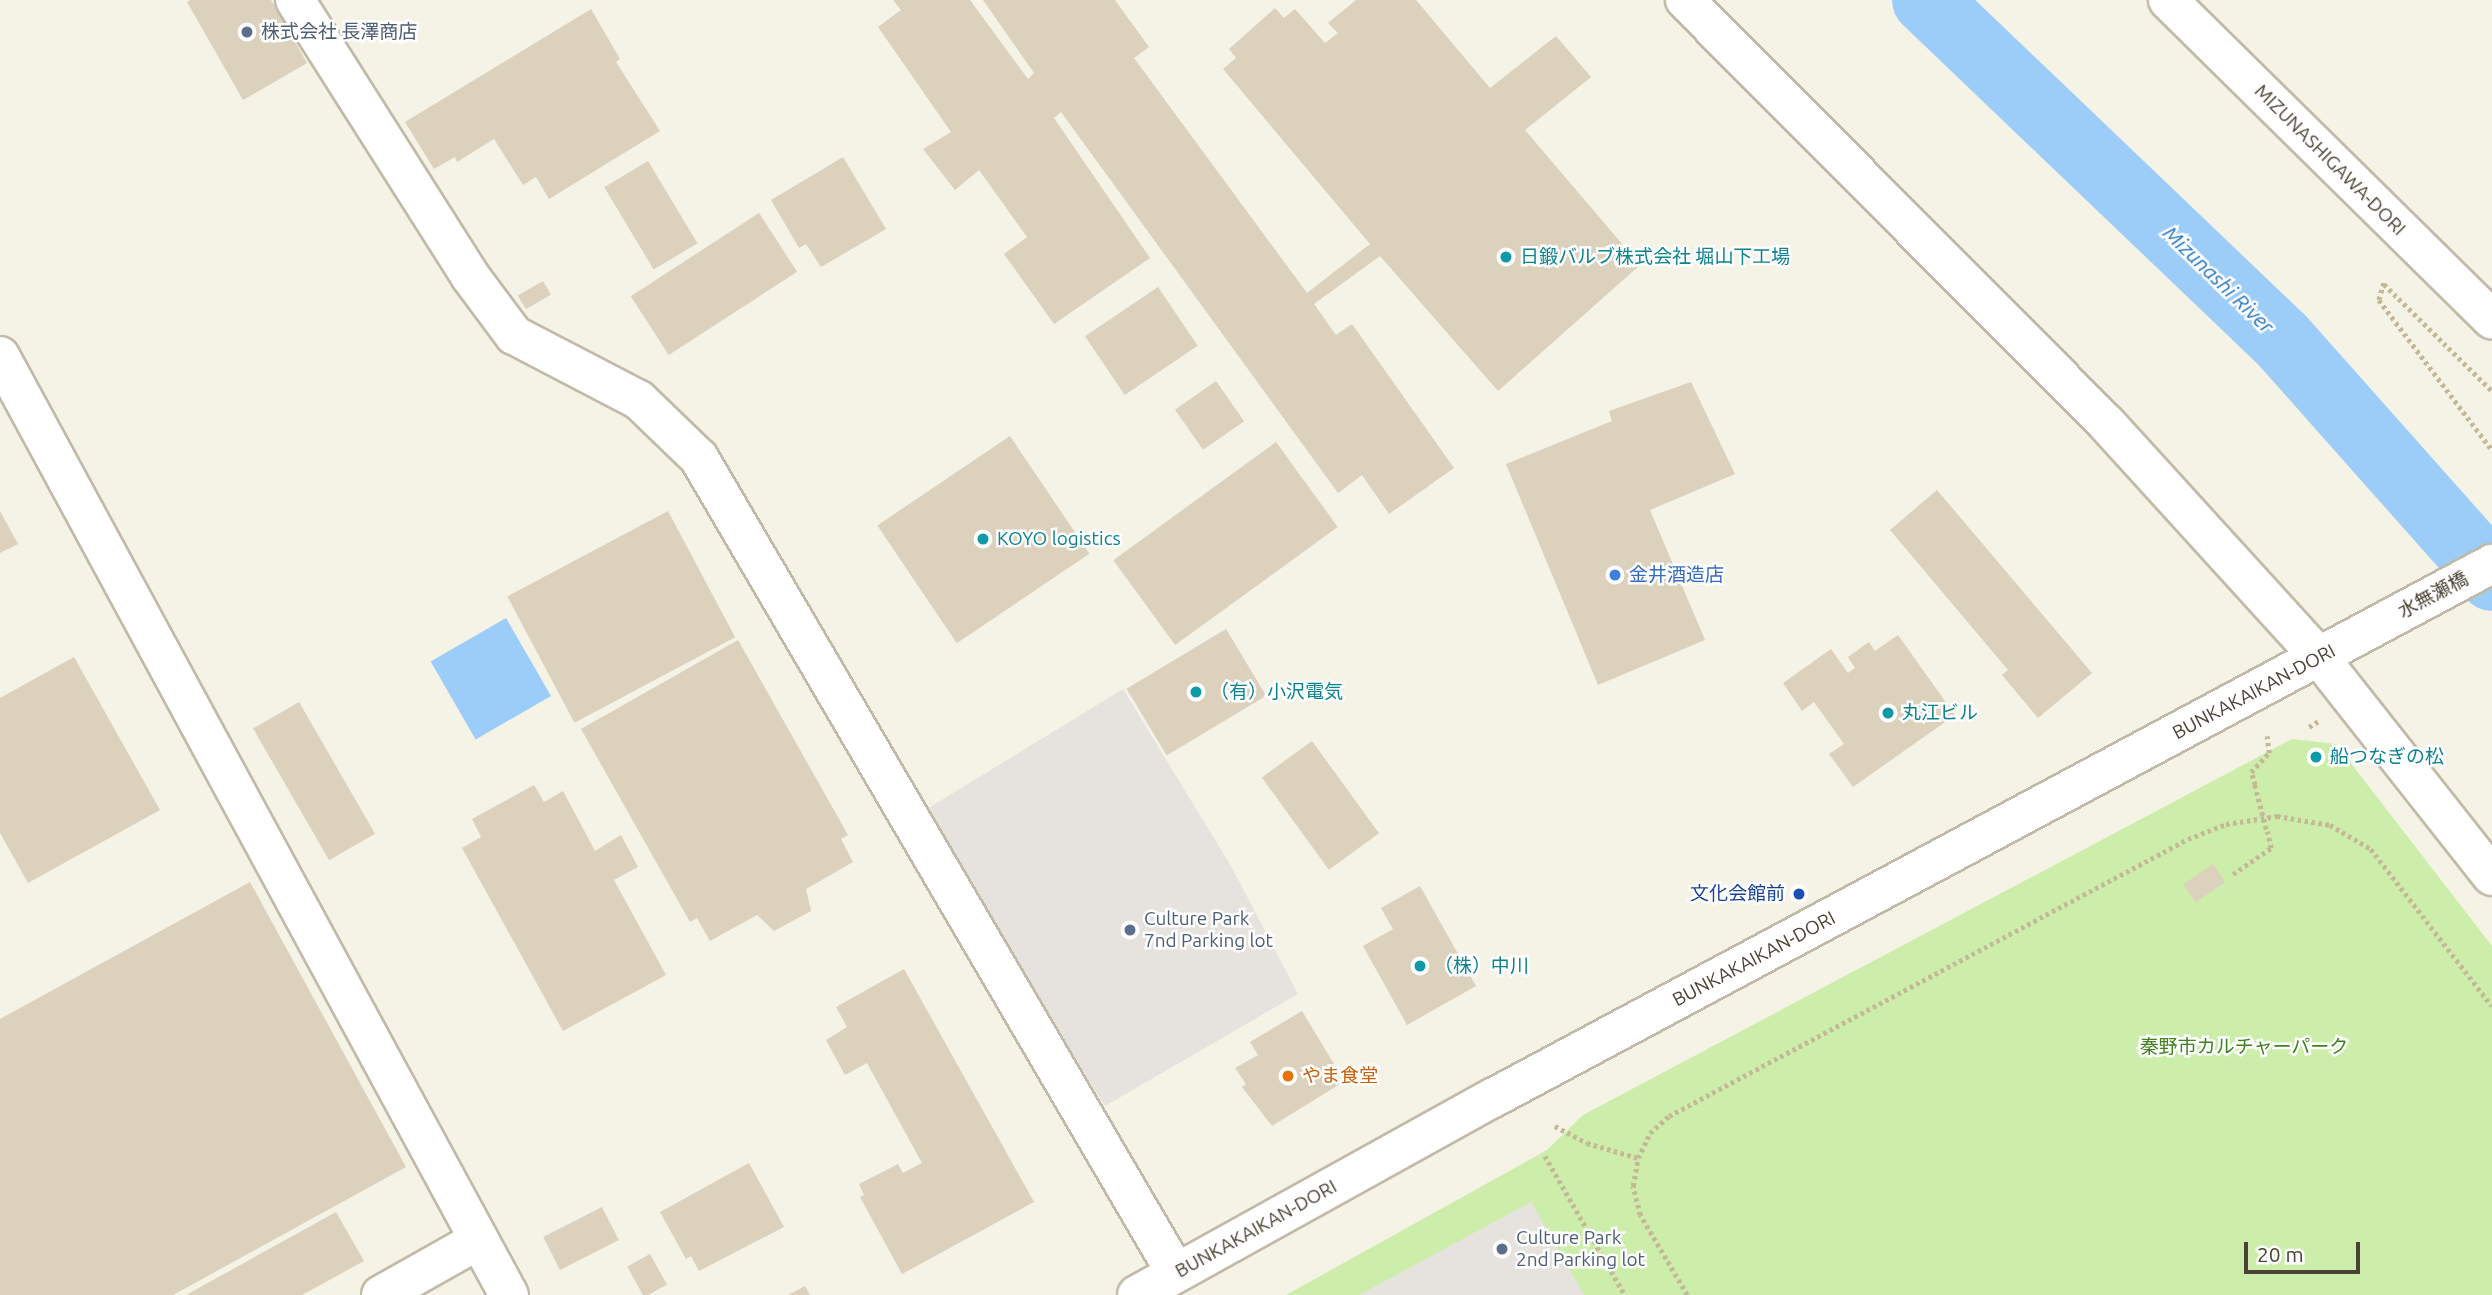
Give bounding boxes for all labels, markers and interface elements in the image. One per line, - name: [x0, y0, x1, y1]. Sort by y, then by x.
- place label: 株式会社 長澤商店: [261, 21, 417, 43]
- marker: 株式会社 長澤商店: [239, 24, 255, 40]
- street label: MIZUNASHIGAWA-DORI: [2250, 80, 2410, 240]
- water label: Mizunashi River: [2158, 220, 2280, 338]
- place label: 日鍛バルブ株式会社 堀山下工場: [1520, 246, 1790, 268]
- marker: 日鍛バルブ株式会社 堀山下工場: [1498, 249, 1514, 265]
- place label: KOYO logistics: [997, 528, 1121, 550]
- marker: KOYO logistics: [975, 531, 991, 547]
- place label: 金井酒造店: [1629, 564, 1724, 586]
- marker: 金井酒造店: [1607, 567, 1623, 583]
- street label: 水無瀬橋: [2394, 567, 2472, 623]
- street label: BUNKAKAIKAN-DORI: [2169, 639, 2339, 745]
- place label: （有）小沢電気: [1210, 681, 1343, 703]
- marker: （有）小沢電気: [1188, 684, 1204, 700]
- place label: 丸江ビル: [1902, 702, 1978, 724]
- marker: 丸江ビル: [1880, 705, 1896, 721]
- place label: 船つなぎの松: [2330, 746, 2444, 768]
- marker: 船つなぎの松: [2308, 749, 2324, 765]
- place label: 文化会館前: [1690, 883, 1785, 905]
- marker: 文化会館前: [1791, 886, 1807, 902]
- street label: BUNKAKAIKAN-DORI: [1669, 906, 1839, 1012]
- place label: Culture Park 7nd Parking lot: [1144, 908, 1273, 952]
- marker: Culture Park 7nd Parking lot: [1122, 922, 1138, 938]
- place label: （株）中川: [1434, 955, 1529, 977]
- marker: （株）中川: [1412, 958, 1428, 974]
- park label: 秦野市カルチャーパーク: [2140, 1036, 2348, 1058]
- place label: やま食堂: [1302, 1065, 1378, 1087]
- marker: やま食堂: [1280, 1068, 1296, 1084]
- street label: BUNKAKAIKAN-DORI: [1171, 1175, 1341, 1283]
- place label: Culture Park 2nd Parking lot: [1516, 1227, 1645, 1271]
- scale bar: [2247, 1228, 2362, 1272]
- marker: Culture Park 2nd Parking lot: [1494, 1241, 1510, 1257]
- text: 20 m: [2257, 1242, 2304, 1266]

